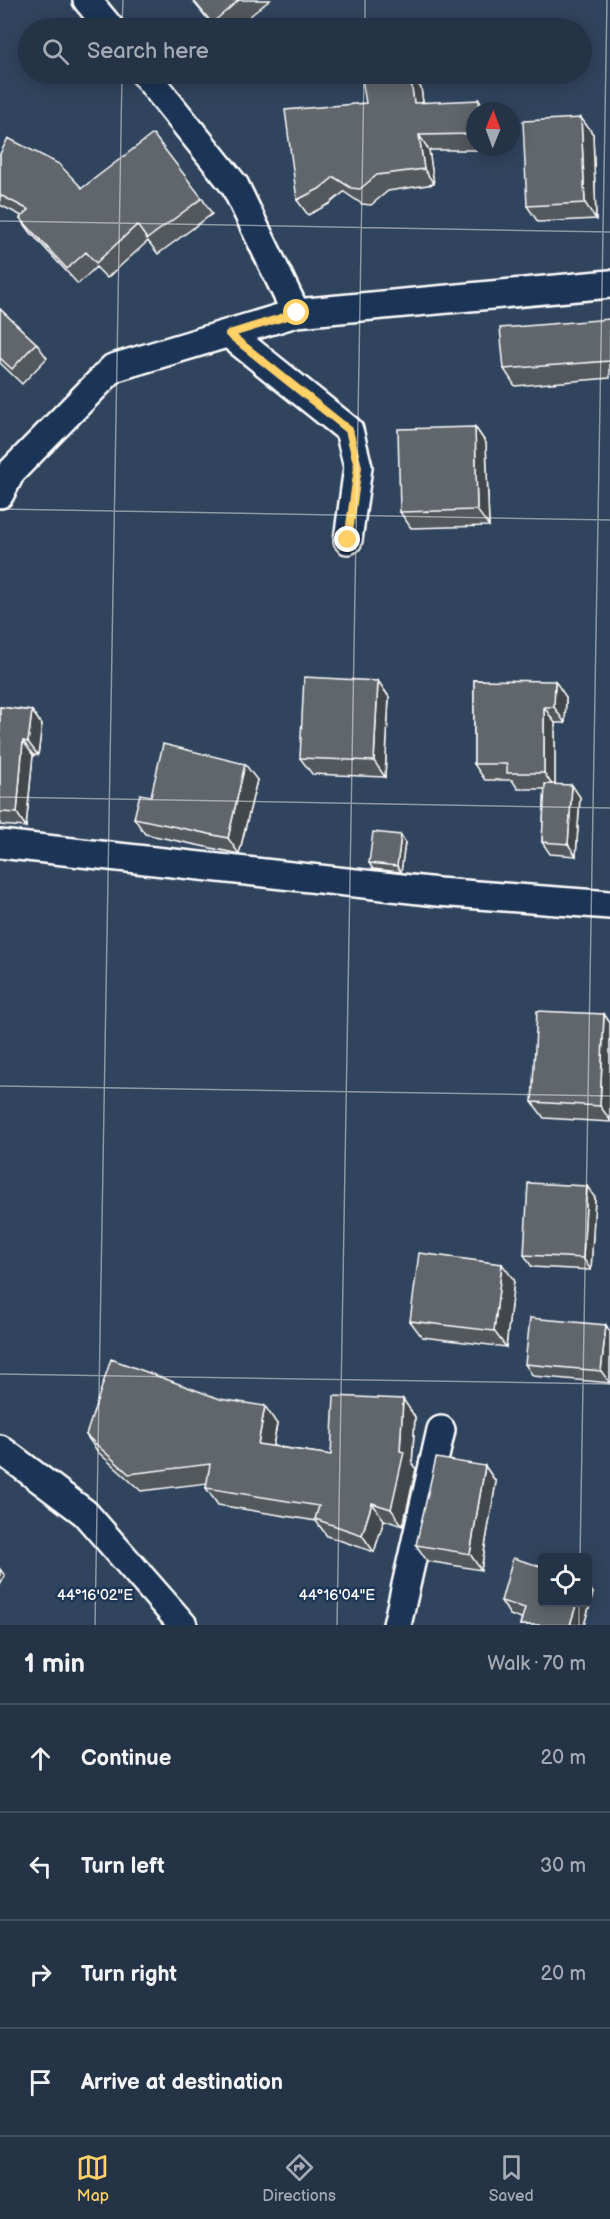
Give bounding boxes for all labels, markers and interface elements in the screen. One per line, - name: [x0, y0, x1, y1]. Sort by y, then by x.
- search box: [18, 18, 592, 84]
- icon: search: [39, 35, 72, 68]
- text: Search here: [87, 38, 209, 65]
- north arrow: [466, 102, 520, 156]
- route start: [283, 299, 309, 325]
- route end: [334, 526, 360, 552]
- map controls: [538, 1553, 592, 1607]
- button: locate: [538, 1553, 592, 1607]
- text: 44°16'02"E: [57, 1586, 133, 1605]
- text: 44°16'04"E: [299, 1586, 375, 1605]
- text: 1 min: [24, 1649, 85, 1680]
- text: Walk · 70 m: [487, 1652, 586, 1676]
- icon: ahead: [24, 1742, 57, 1775]
- text: Continue: [81, 1745, 171, 1772]
- text: 20 m: [541, 1746, 586, 1770]
- icon: left: [24, 1850, 57, 1883]
- text: Turn left: [81, 1853, 165, 1880]
- text: 30 m: [540, 1854, 586, 1878]
- icon: right: [24, 1958, 57, 1991]
- text: Turn right: [81, 1961, 177, 1988]
- text: 20 m: [541, 1962, 586, 1986]
- icon: arrive: [24, 2066, 57, 2099]
- text: Arrive at destination: [81, 2069, 283, 2096]
- tab: Map: [76, 2151, 109, 2206]
- tab: Directions: [262, 2151, 336, 2206]
- tab: Saved: [489, 2151, 534, 2206]

